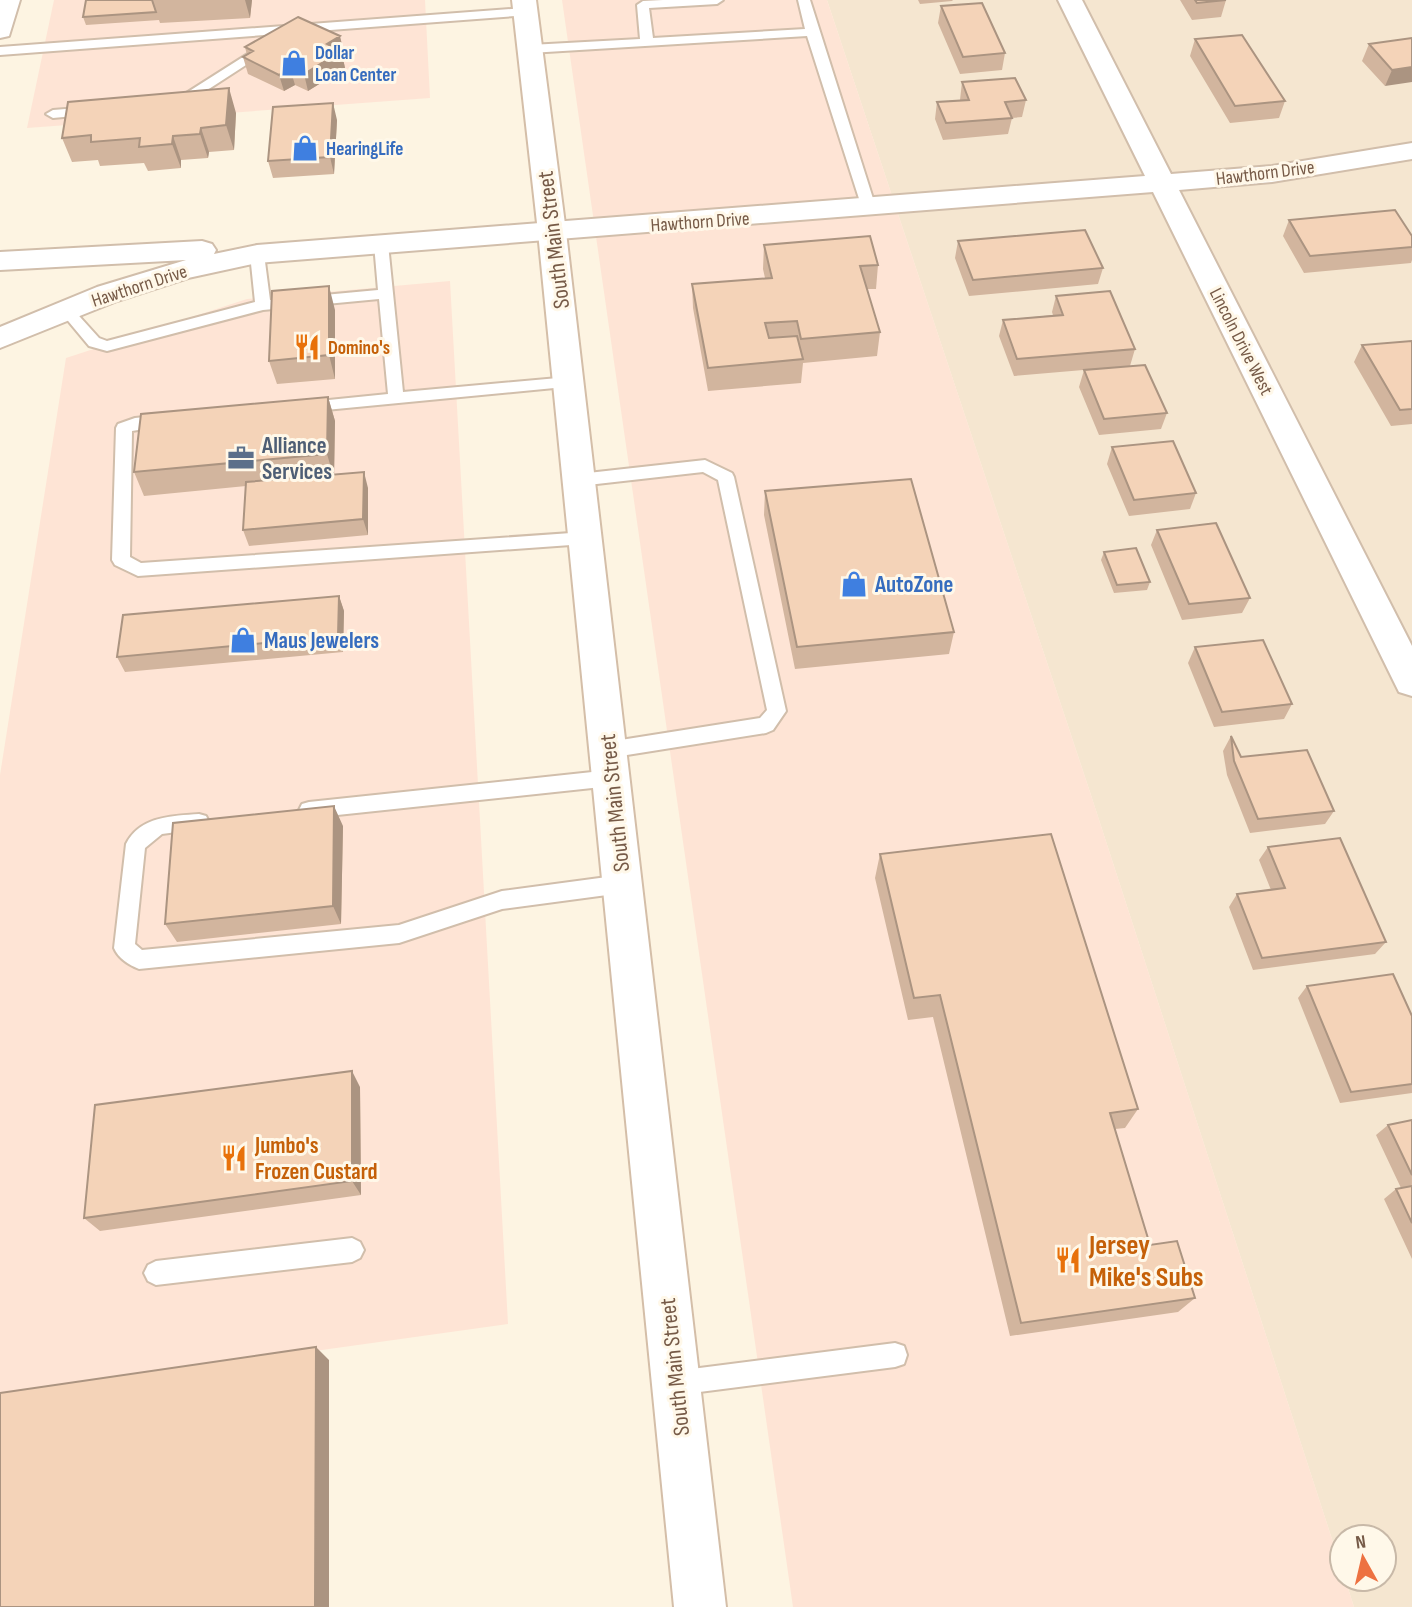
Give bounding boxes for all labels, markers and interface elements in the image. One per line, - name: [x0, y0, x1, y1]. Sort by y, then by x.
- place label: Dollar Loan Center: [315, 42, 396, 87]
- shop icon: Dollar Loan Center: [279, 48, 309, 78]
- shop icon: HearingLife: [290, 133, 320, 163]
- place label: HearingLife: [326, 138, 403, 161]
- street label: Hawthorn Drive: [1215, 156, 1316, 191]
- street label: South Main Street: [532, 170, 576, 310]
- street label: Hawthorn Drive: [650, 208, 750, 237]
- street label: Hawthorn Drive: [89, 260, 190, 313]
- street label: Lincoln Drive West: [1204, 284, 1278, 399]
- restaurant icon: Domino's: [292, 332, 322, 362]
- place label: Domino's: [328, 337, 390, 360]
- place label: Alliance Services: [261, 432, 332, 486]
- office icon: Alliance Services: [226, 443, 256, 473]
- shop icon: AutoZone: [839, 569, 869, 599]
- place label: AutoZone: [874, 571, 953, 599]
- shop icon: Maus Jewelers: [228, 625, 258, 655]
- place label: Maus Jewelers: [264, 627, 379, 655]
- street label: South Main Street: [594, 733, 636, 873]
- place label: Jumbo's Frozen Custard: [254, 1132, 378, 1186]
- restaurant icon: Jumbo's Frozen Custard: [219, 1143, 249, 1173]
- place label: Jersey Mike's Subs: [1088, 1229, 1204, 1294]
- restaurant icon: Jersey Mike's Subs: [1053, 1245, 1083, 1275]
- street label: South Main Street: [654, 1297, 696, 1437]
- north arrow: [1328, 1523, 1398, 1593]
- text: N: [1354, 1531, 1367, 1555]

